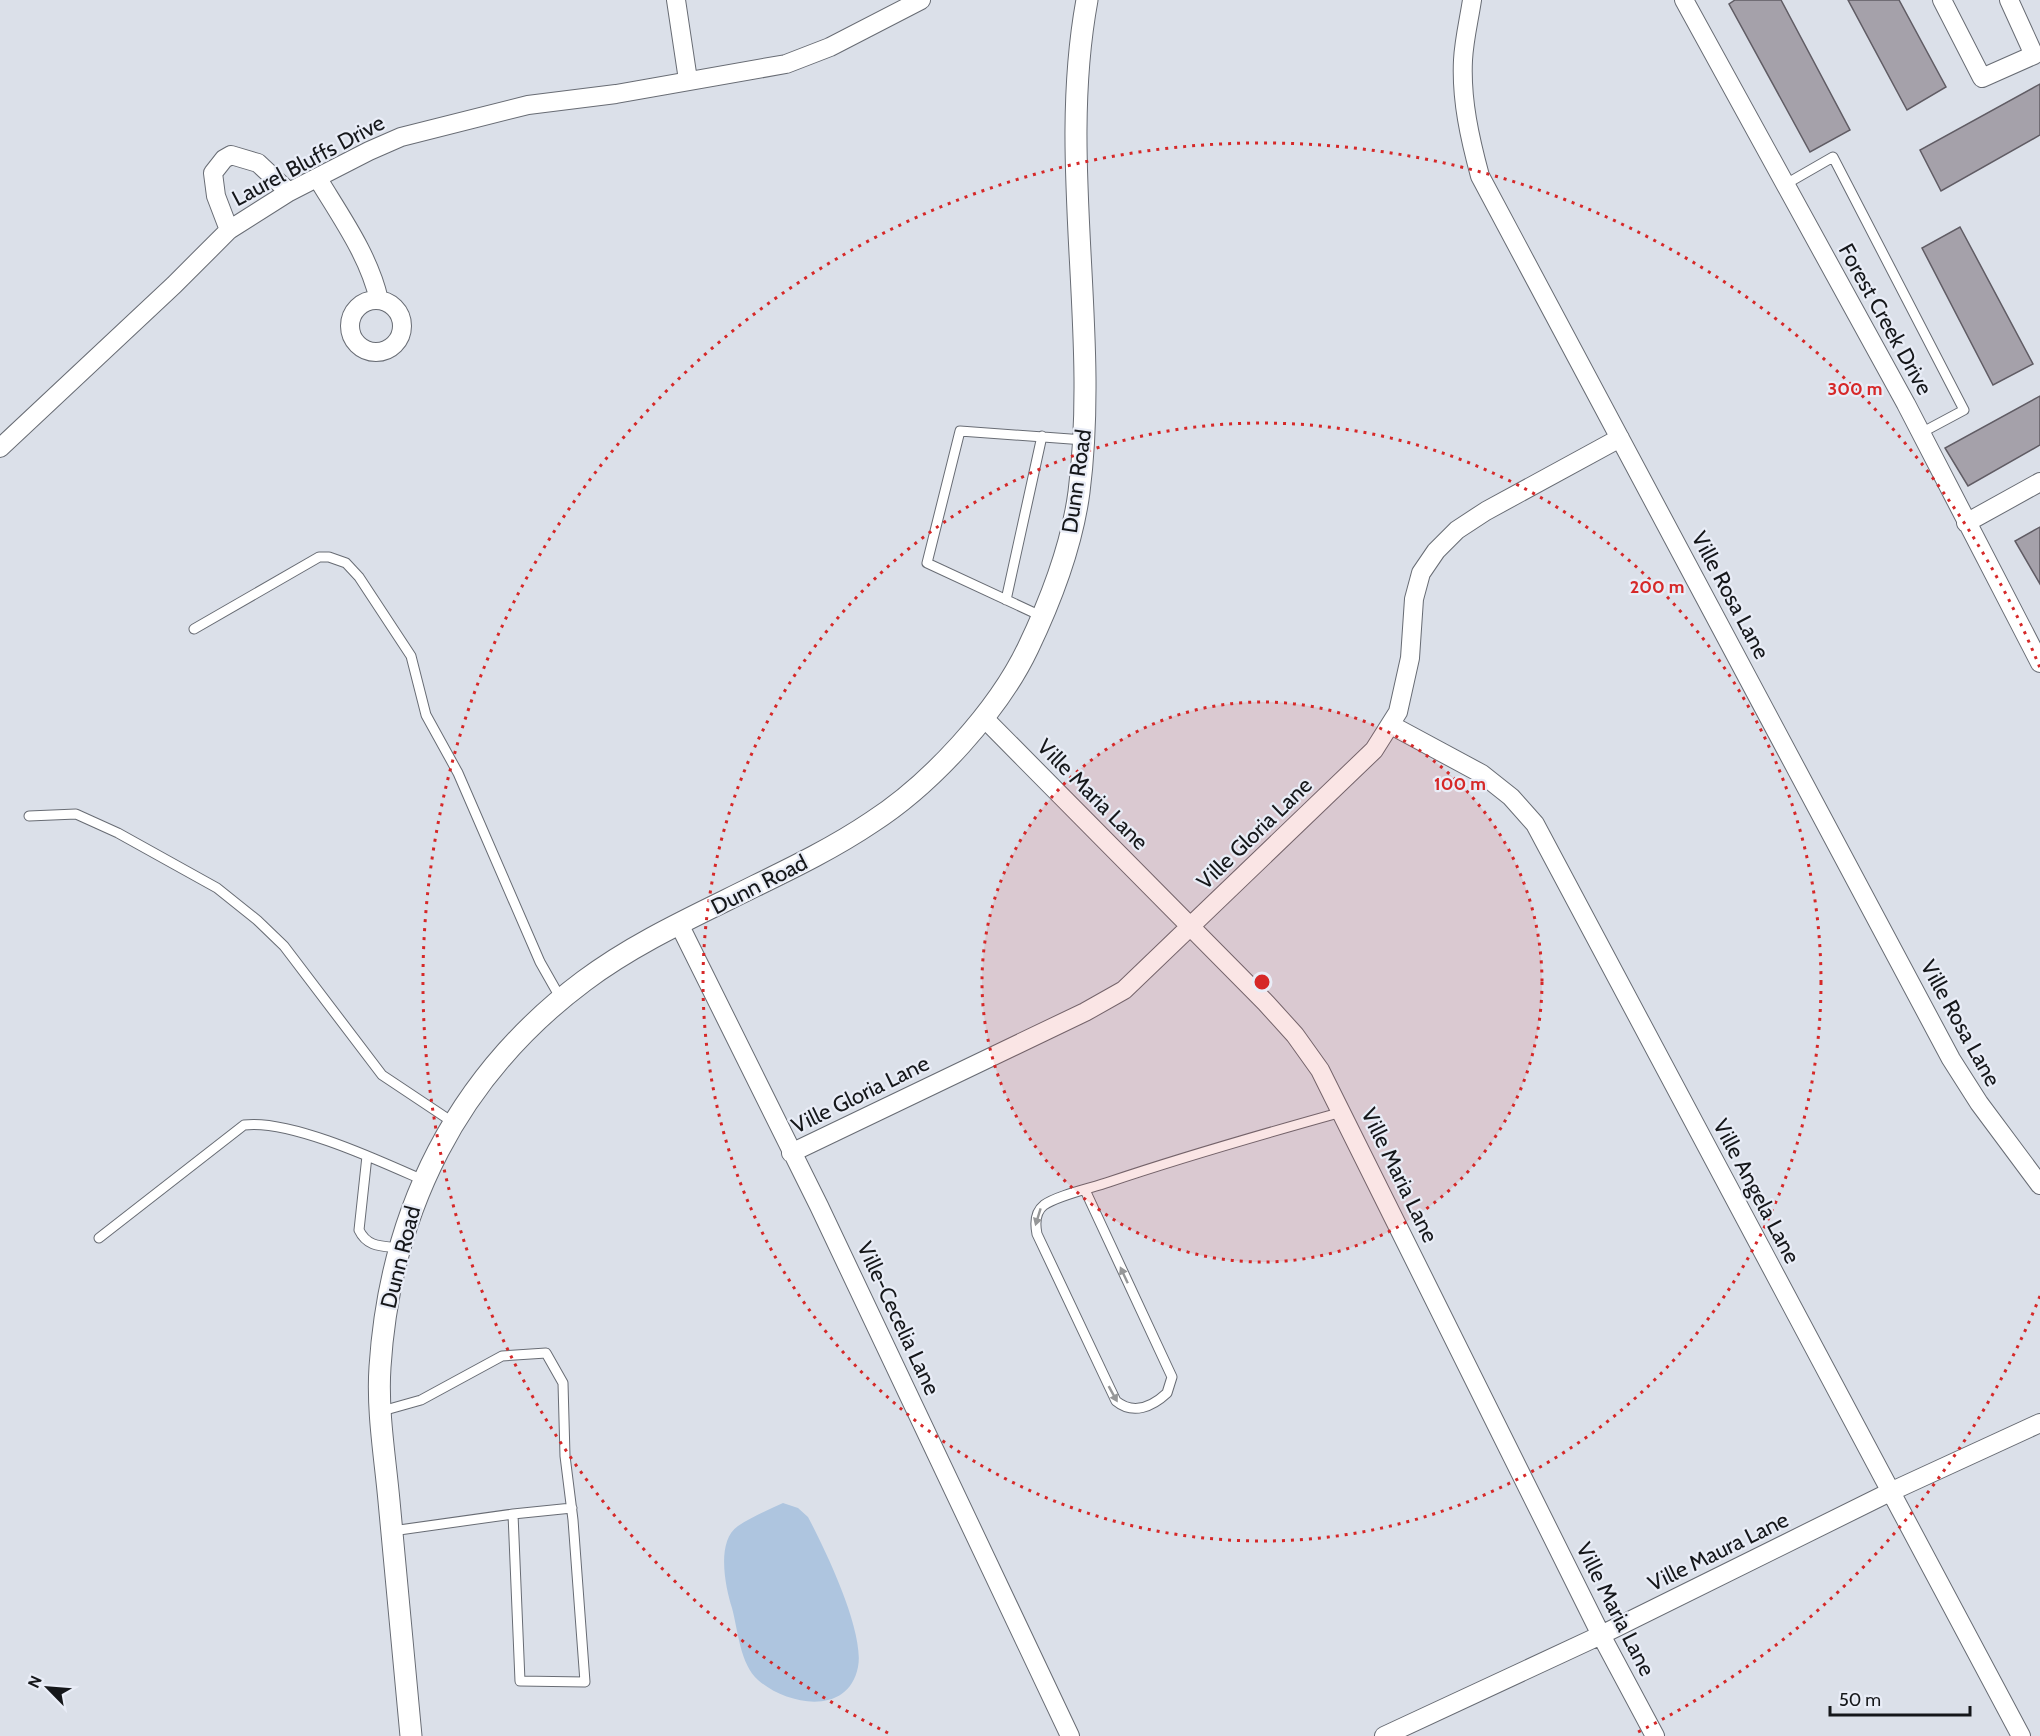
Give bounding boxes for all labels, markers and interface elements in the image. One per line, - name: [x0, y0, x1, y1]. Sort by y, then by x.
- street label: Laurel Bluffs Drive: [227, 109, 389, 212]
- street label: Forest Creek Drive: [1833, 239, 1938, 400]
- text: 300 m: [1828, 378, 1882, 400]
- street label: Dunn Road: [1056, 427, 1097, 535]
- street label: Ville Rosa Lane: [1686, 527, 1775, 663]
- text: 200 m: [1630, 576, 1684, 598]
- street label: Ville Maria Lane: [1031, 733, 1154, 856]
- street label: Ville Gloria Lane: [1191, 772, 1318, 895]
- text: 100 m: [1434, 773, 1486, 795]
- street label: Dunn Road: [706, 849, 812, 920]
- street label: Ville Rosa Lane: [1915, 955, 2006, 1091]
- centre of rings: [1252, 972, 1272, 992]
- street label: Ville Gloria Lane: [787, 1050, 933, 1139]
- street label: Ville Maria Lane: [1355, 1104, 1444, 1247]
- street label: Ville Angela Lane: [1707, 1114, 1806, 1268]
- street label: Dunn Road: [375, 1203, 426, 1311]
- one-way arrow: [1033, 1209, 1042, 1227]
- street label: Ville-Cecelia Lane: [851, 1237, 946, 1399]
- one-way arrow: [1120, 1266, 1129, 1283]
- one-way arrow: [1108, 1386, 1118, 1403]
- street label: Ville Maura Lane: [1644, 1506, 1793, 1597]
- street label: Ville Maria Lane: [1570, 1538, 1661, 1680]
- north arrow: [18, 1658, 78, 1718]
- text: N: [24, 1673, 46, 1691]
- scale bar: [1830, 1679, 1970, 1717]
- text: 50 m: [1839, 1689, 1881, 1711]

